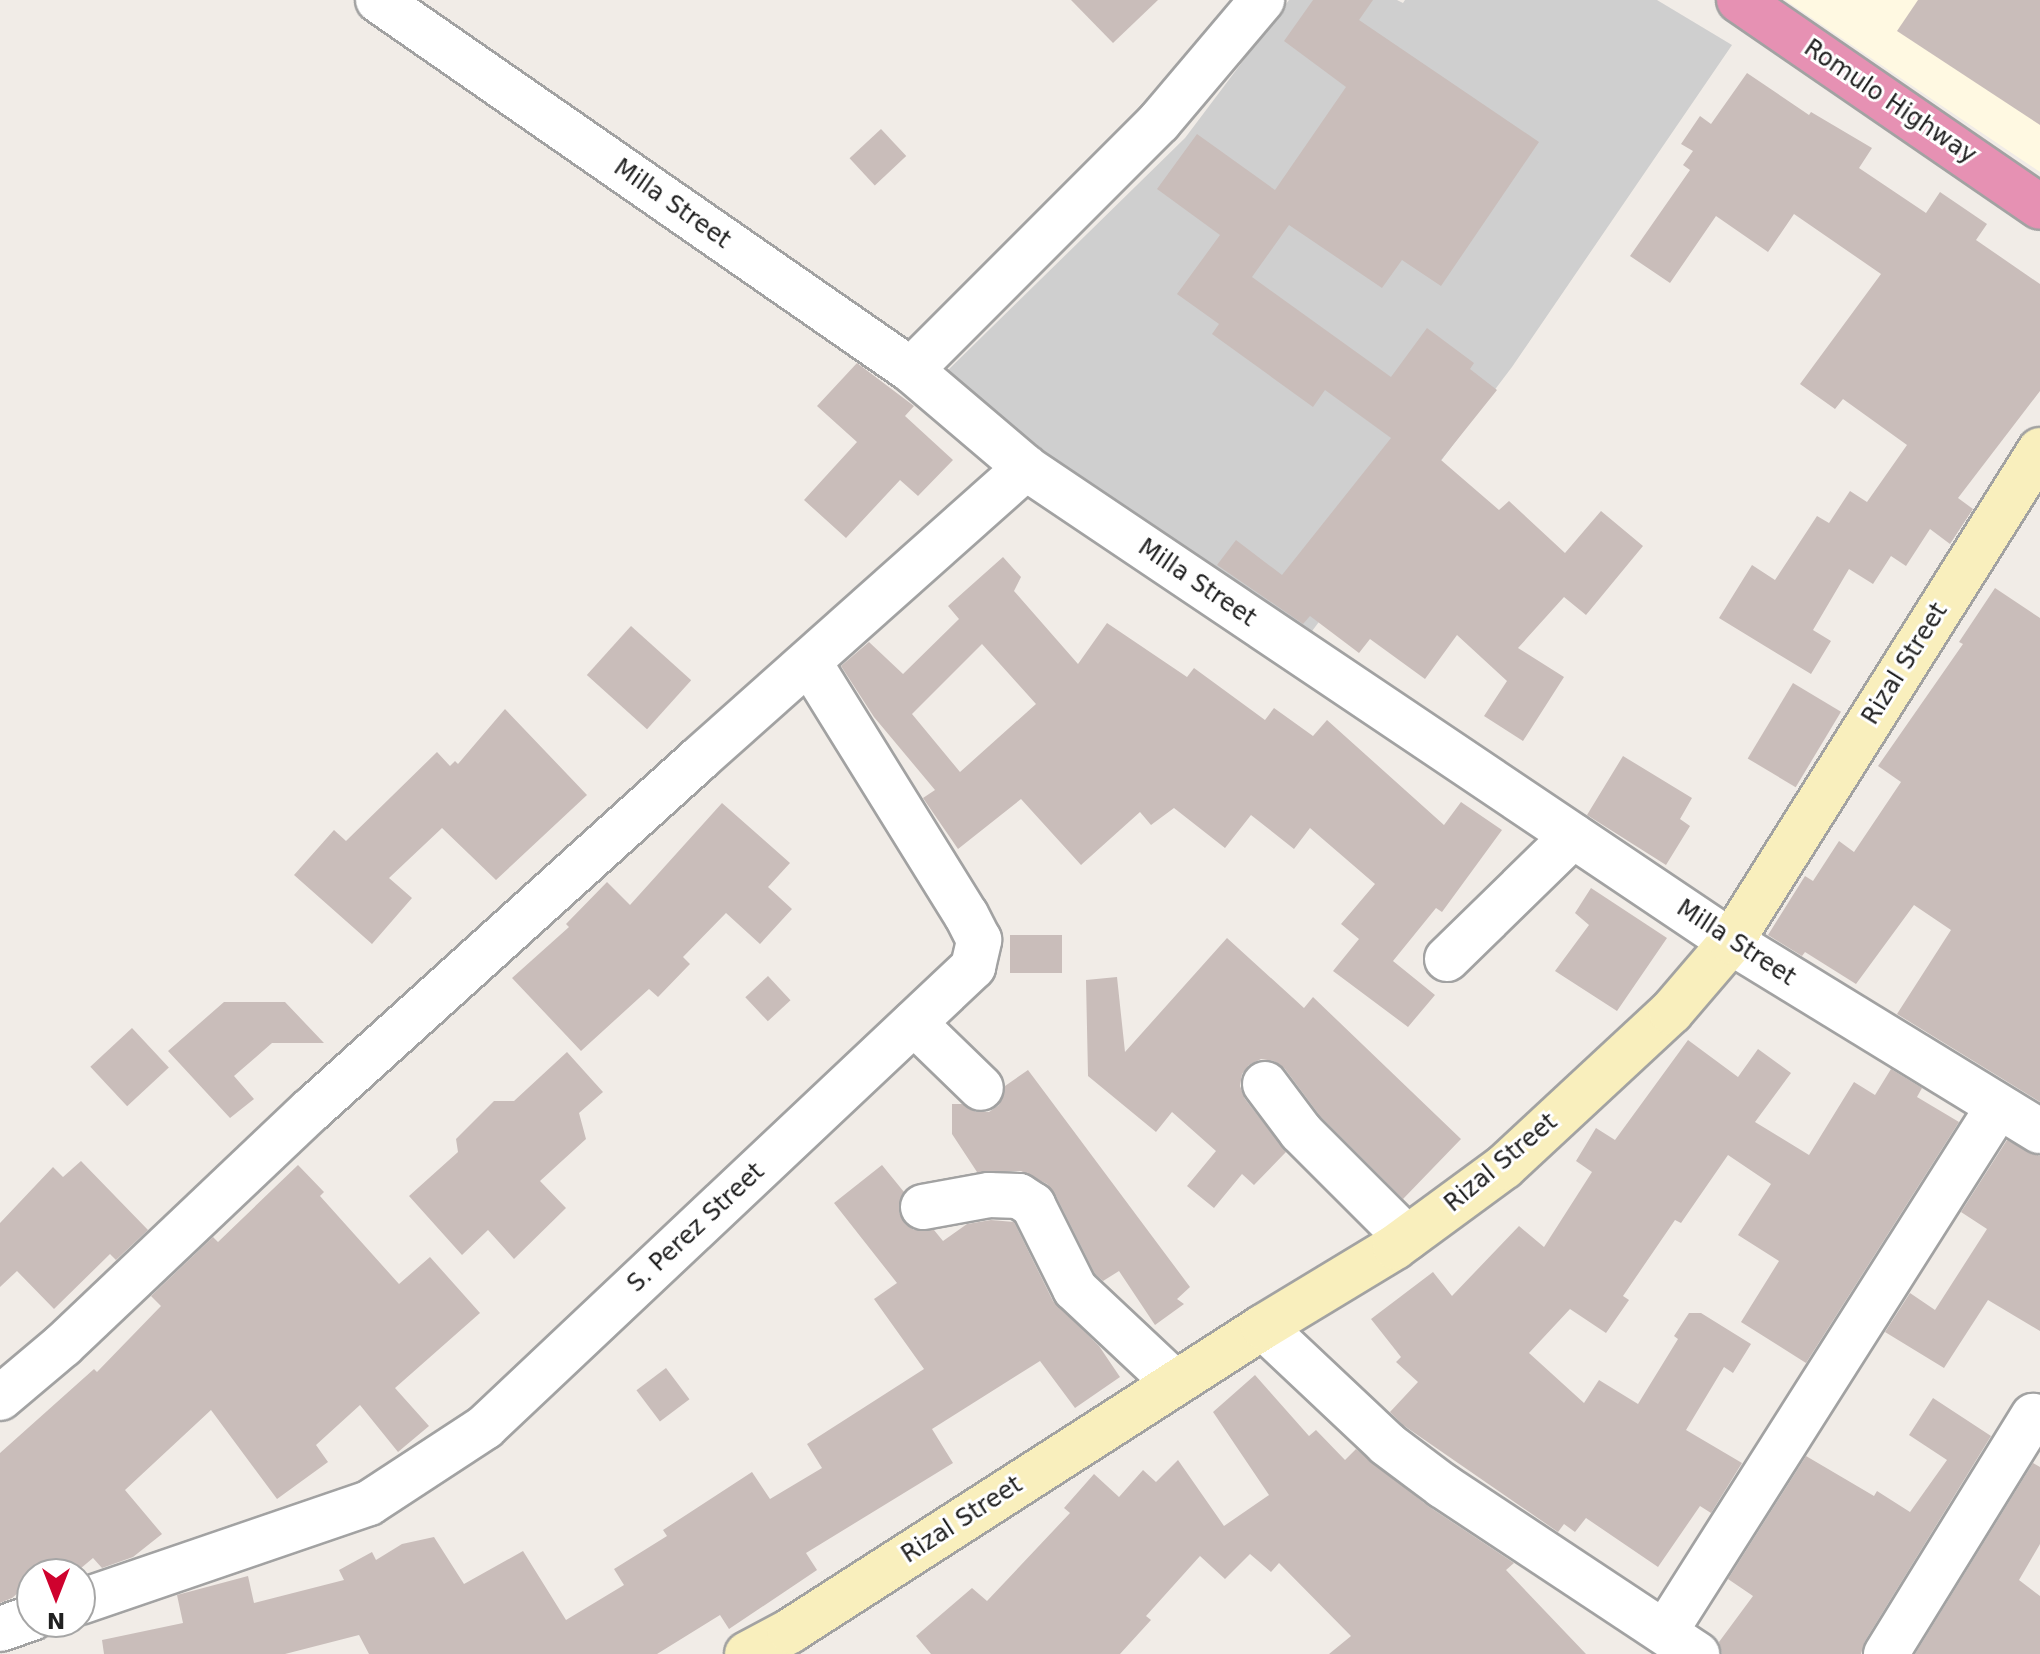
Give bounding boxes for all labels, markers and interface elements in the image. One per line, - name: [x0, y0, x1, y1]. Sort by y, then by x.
- street label: Romulo Highway: [1798, 34, 1982, 170]
- street label: Milla Street: [608, 153, 736, 255]
- street label: Milla Street: [1133, 533, 1261, 633]
- street label: Rizal Street: [1856, 598, 1954, 730]
- street label: Milla Street: [1671, 894, 1801, 992]
- street label: Rizal Street: [1439, 1108, 1563, 1218]
- street label: S. Perez Street: [622, 1157, 770, 1299]
- street label: Rizal Street: [896, 1470, 1028, 1570]
- north arrow: [16, 1558, 96, 1638]
- text: N: [47, 1608, 65, 1633]

